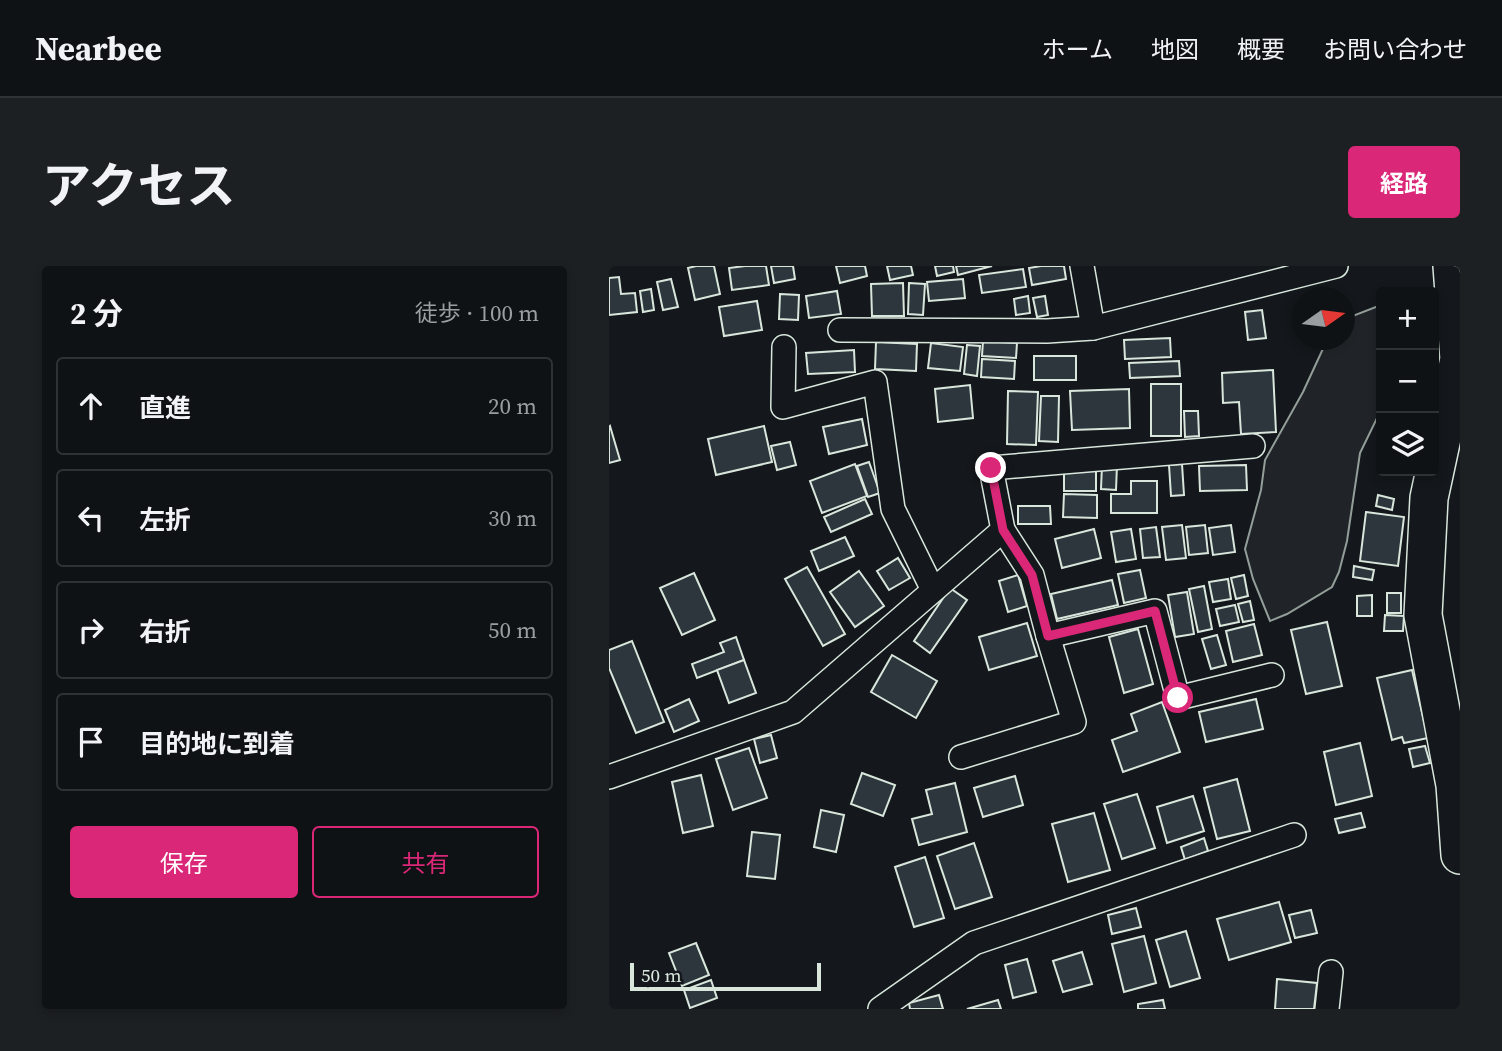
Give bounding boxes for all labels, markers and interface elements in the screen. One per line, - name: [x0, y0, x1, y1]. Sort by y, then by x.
- text: Nearbee: [35, 26, 162, 71]
- text: ホーム: [1042, 33, 1113, 66]
- text: 地図: [1151, 33, 1199, 66]
- text: 概要: [1237, 33, 1285, 66]
- text: お問い合わせ: [1323, 33, 1467, 66]
- button: 経路: [1348, 146, 1460, 218]
- text: アクセス: [42, 152, 236, 219]
- north arrow: [1292, 287, 1355, 350]
- map controls: [1376, 287, 1439, 476]
- button: +: [1376, 287, 1439, 350]
- text: 2 分: [70, 293, 123, 334]
- text: 徒歩 · 100 m: [415, 297, 539, 329]
- button: −: [1376, 350, 1439, 413]
- icon: ahead: [72, 387, 110, 425]
- text: 直進: [139, 390, 191, 426]
- text: 20 m: [488, 390, 537, 422]
- button: layers: [1376, 413, 1439, 476]
- route end: [975, 452, 1006, 483]
- icon: left: [72, 499, 110, 537]
- text: 左折: [139, 502, 191, 538]
- text: 30 m: [488, 502, 537, 534]
- icon: right: [72, 611, 110, 649]
- text: 右折: [139, 614, 191, 650]
- text: 50 m: [488, 614, 537, 646]
- route start: [1162, 682, 1193, 713]
- icon: arrive: [72, 723, 110, 761]
- text: 目的地に到着: [139, 726, 295, 762]
- button: 保存: [70, 826, 298, 898]
- button: 共有: [312, 826, 539, 898]
- scale bar: [630, 960, 821, 992]
- text: 50 m: [641, 962, 682, 988]

